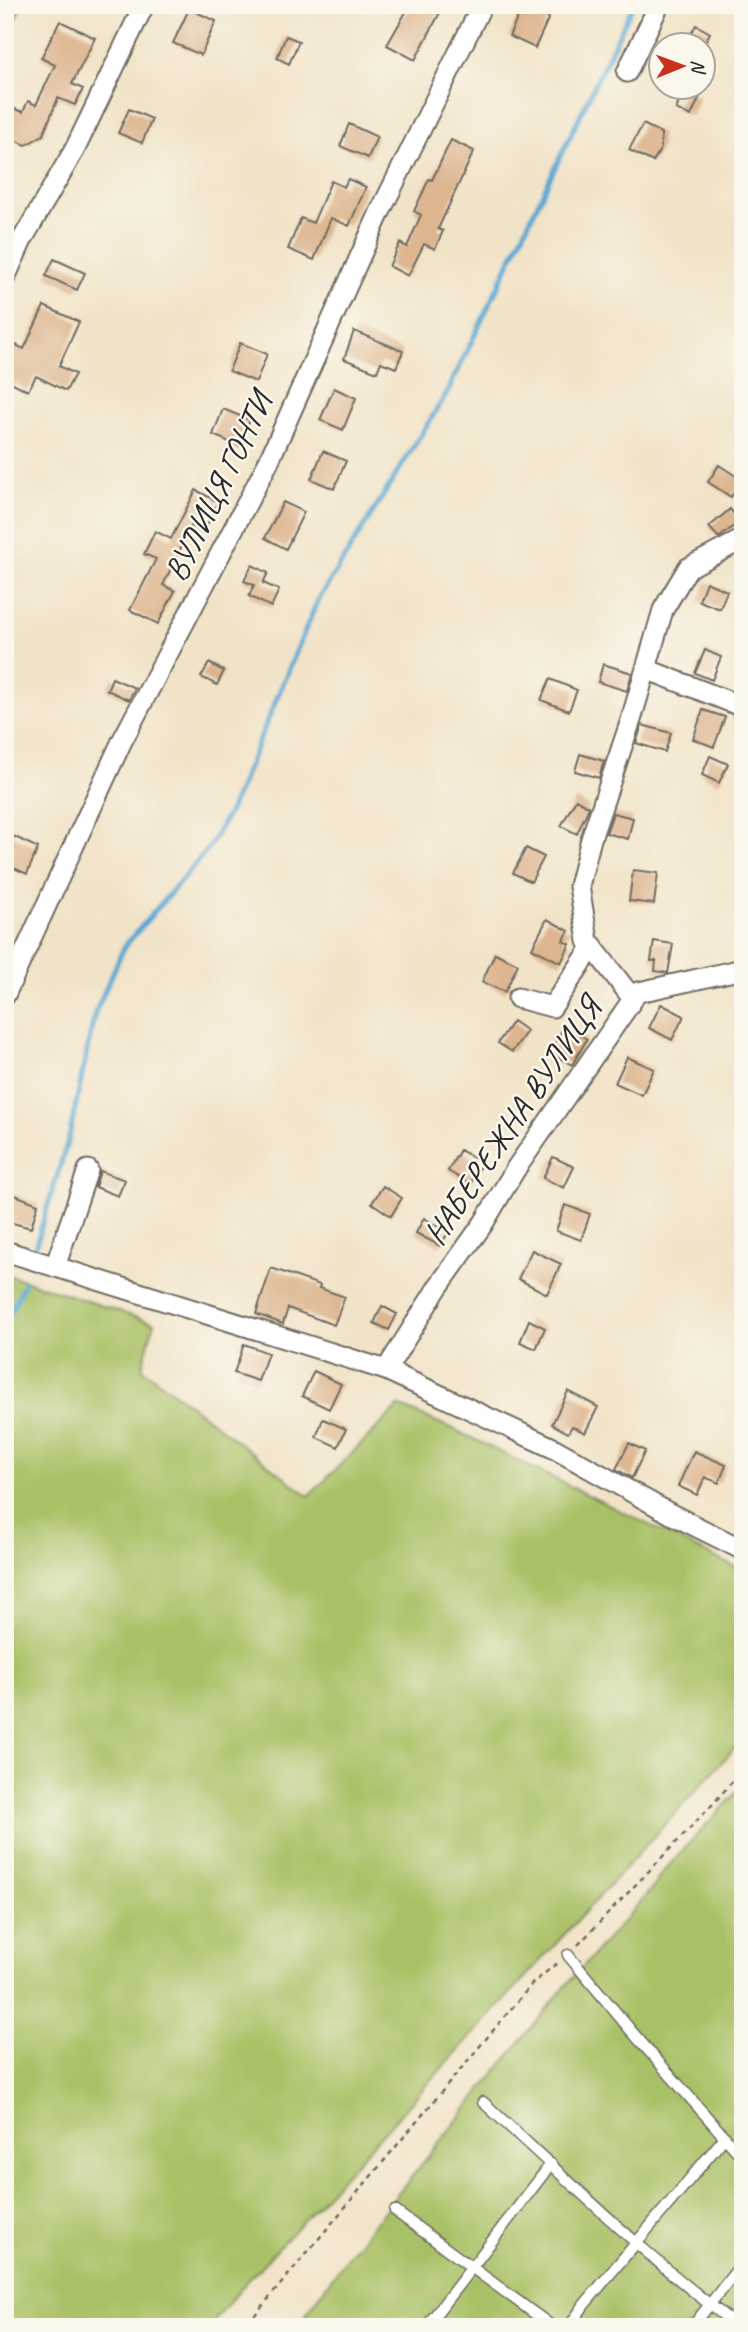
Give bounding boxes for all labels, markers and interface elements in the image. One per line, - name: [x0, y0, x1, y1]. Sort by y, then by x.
- north arrow: [646, 32, 716, 102]
- text: N: [686, 60, 710, 75]
- street label: ВУЛИЦЯ ГОНТИ: [154, 381, 284, 588]
- street label: НАБЕРЕЖНА ВУЛИЦЯ: [414, 985, 613, 1253]

